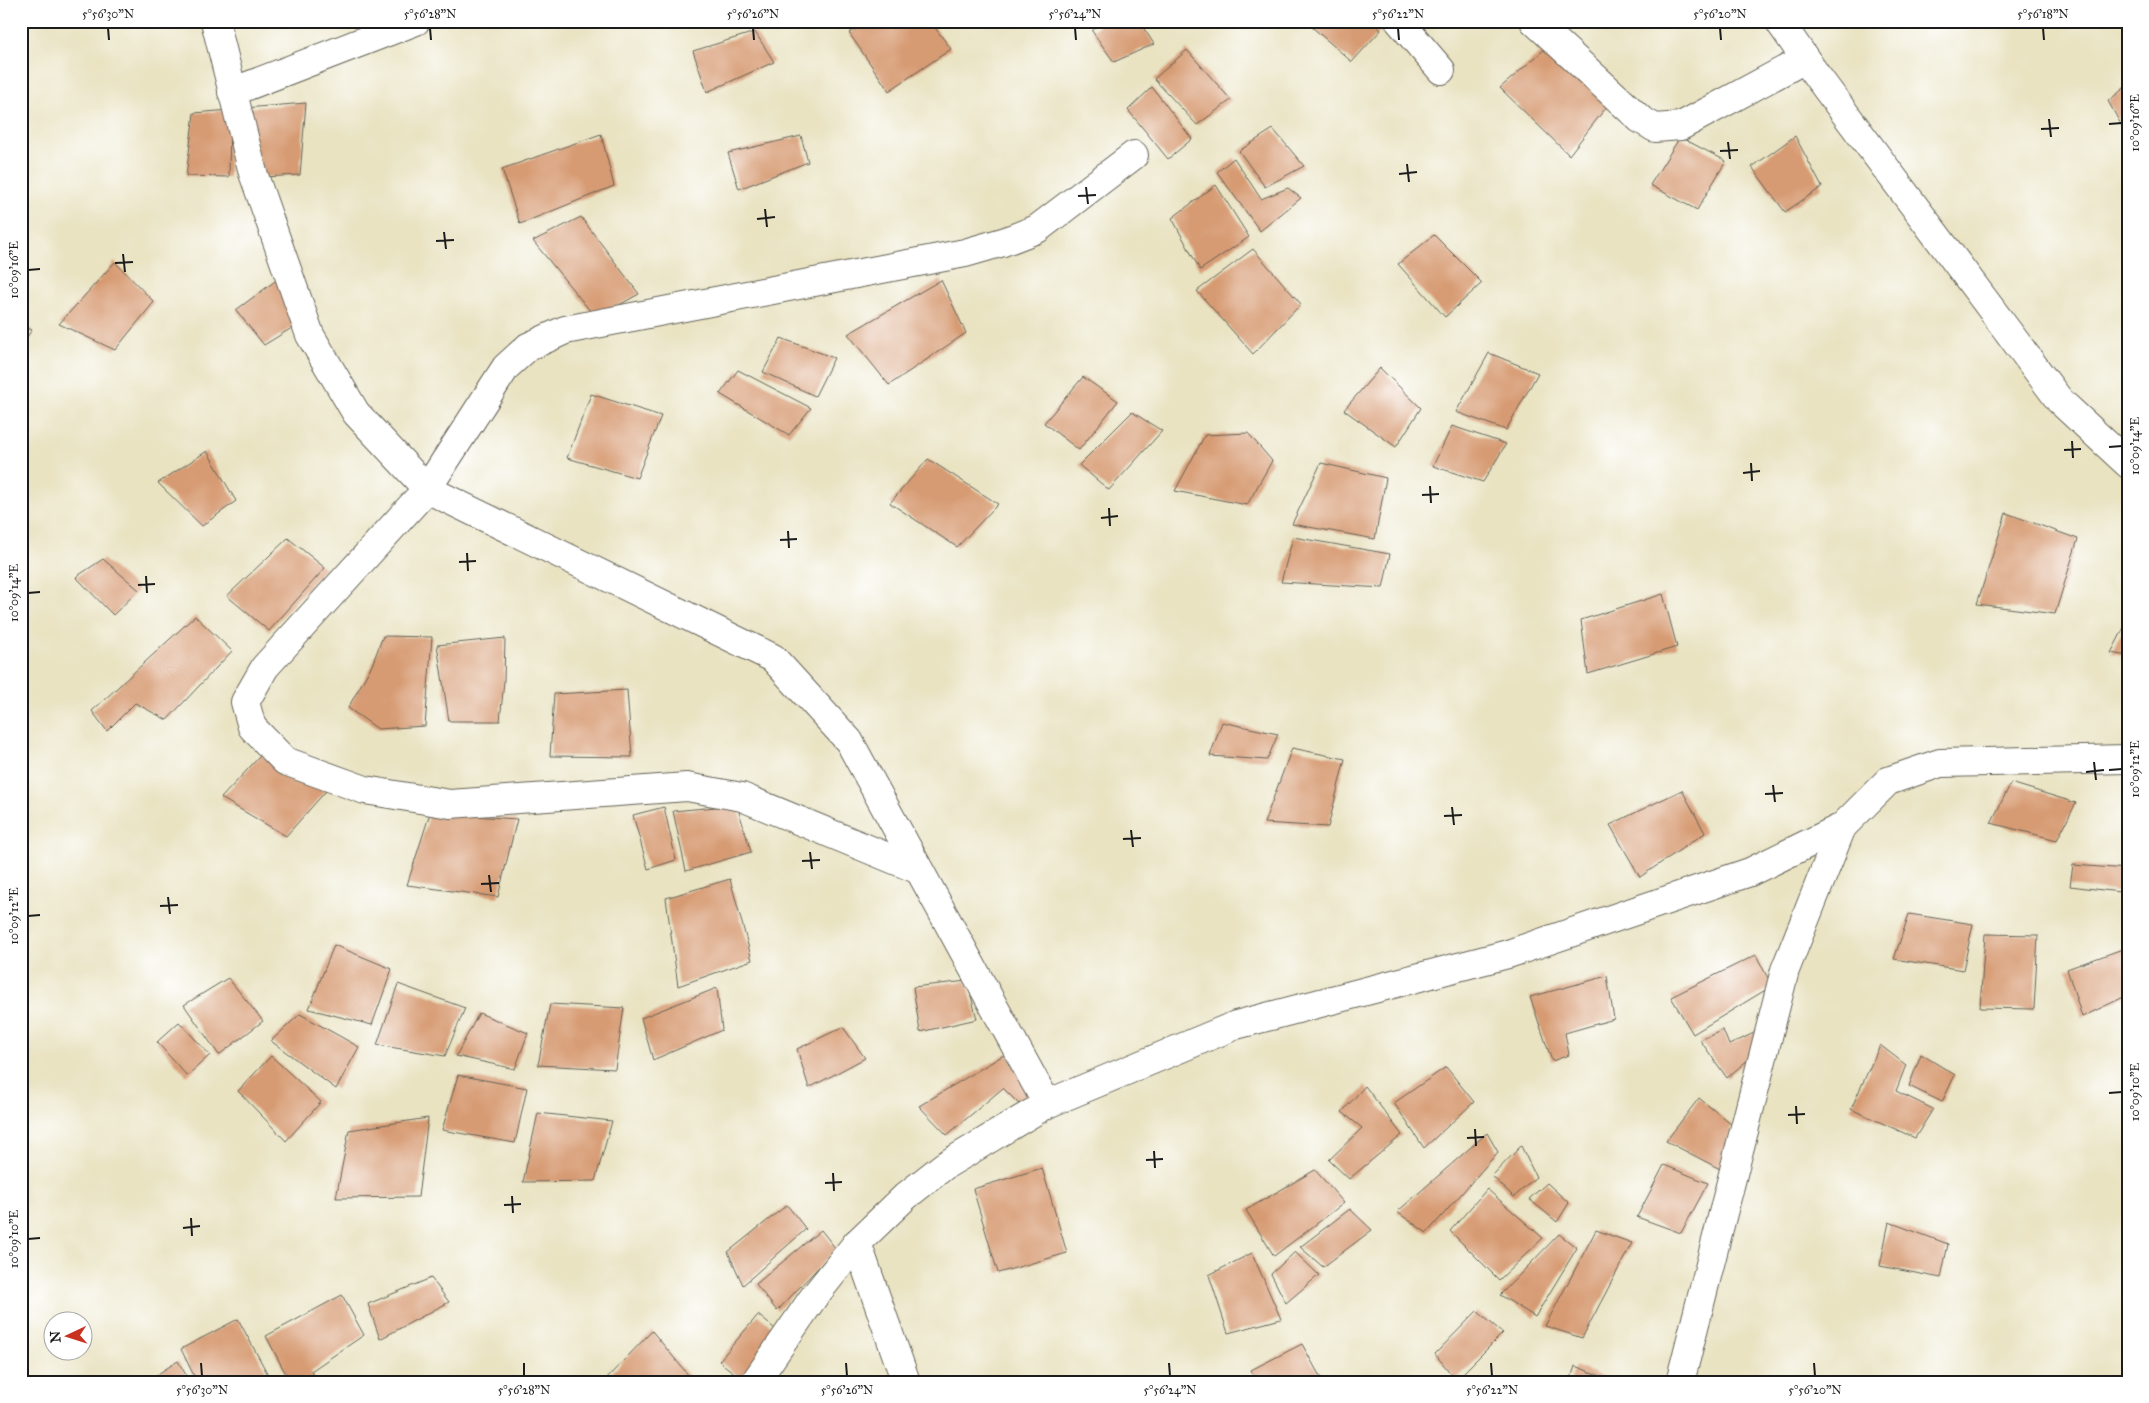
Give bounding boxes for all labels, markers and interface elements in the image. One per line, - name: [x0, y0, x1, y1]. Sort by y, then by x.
- text: 5°56'30"N: [82, 7, 134, 21]
- text: 5°56'28"N: [404, 7, 456, 21]
- text: 5°56'26"N: [727, 7, 779, 21]
- text: 5°56'24"N: [1048, 7, 1102, 21]
- text: 5°56'22"N: [1372, 7, 1424, 21]
- text: 5°56'20"N: [1693, 7, 1747, 21]
- text: 5°56'18"N: [2017, 7, 2069, 21]
- text: 10°09'16"E: [2128, 94, 2142, 152]
- text: 10°09'16"E: [7, 241, 21, 299]
- text: 10°09'14"E: [2128, 417, 2142, 475]
- text: 10°09'14"E: [7, 564, 21, 622]
- text: 10°09'12"E: [2128, 740, 2142, 798]
- text: 10°09'12"E: [7, 887, 21, 945]
- text: 10°09'10"E: [2128, 1062, 2142, 1121]
- text: 10°09'10"E: [7, 1209, 21, 1268]
- north arrow: [42, 1310, 92, 1360]
- text: N: [47, 1330, 64, 1343]
- text: 5°56'30"N: [176, 1383, 228, 1397]
- text: 5°56'28"N: [498, 1383, 550, 1397]
- text: 5°56'26"N: [821, 1383, 873, 1397]
- text: 5°56'24"N: [1143, 1383, 1197, 1397]
- text: 5°56'22"N: [1466, 1383, 1518, 1397]
- text: 5°56'20"N: [1788, 1383, 1842, 1397]

